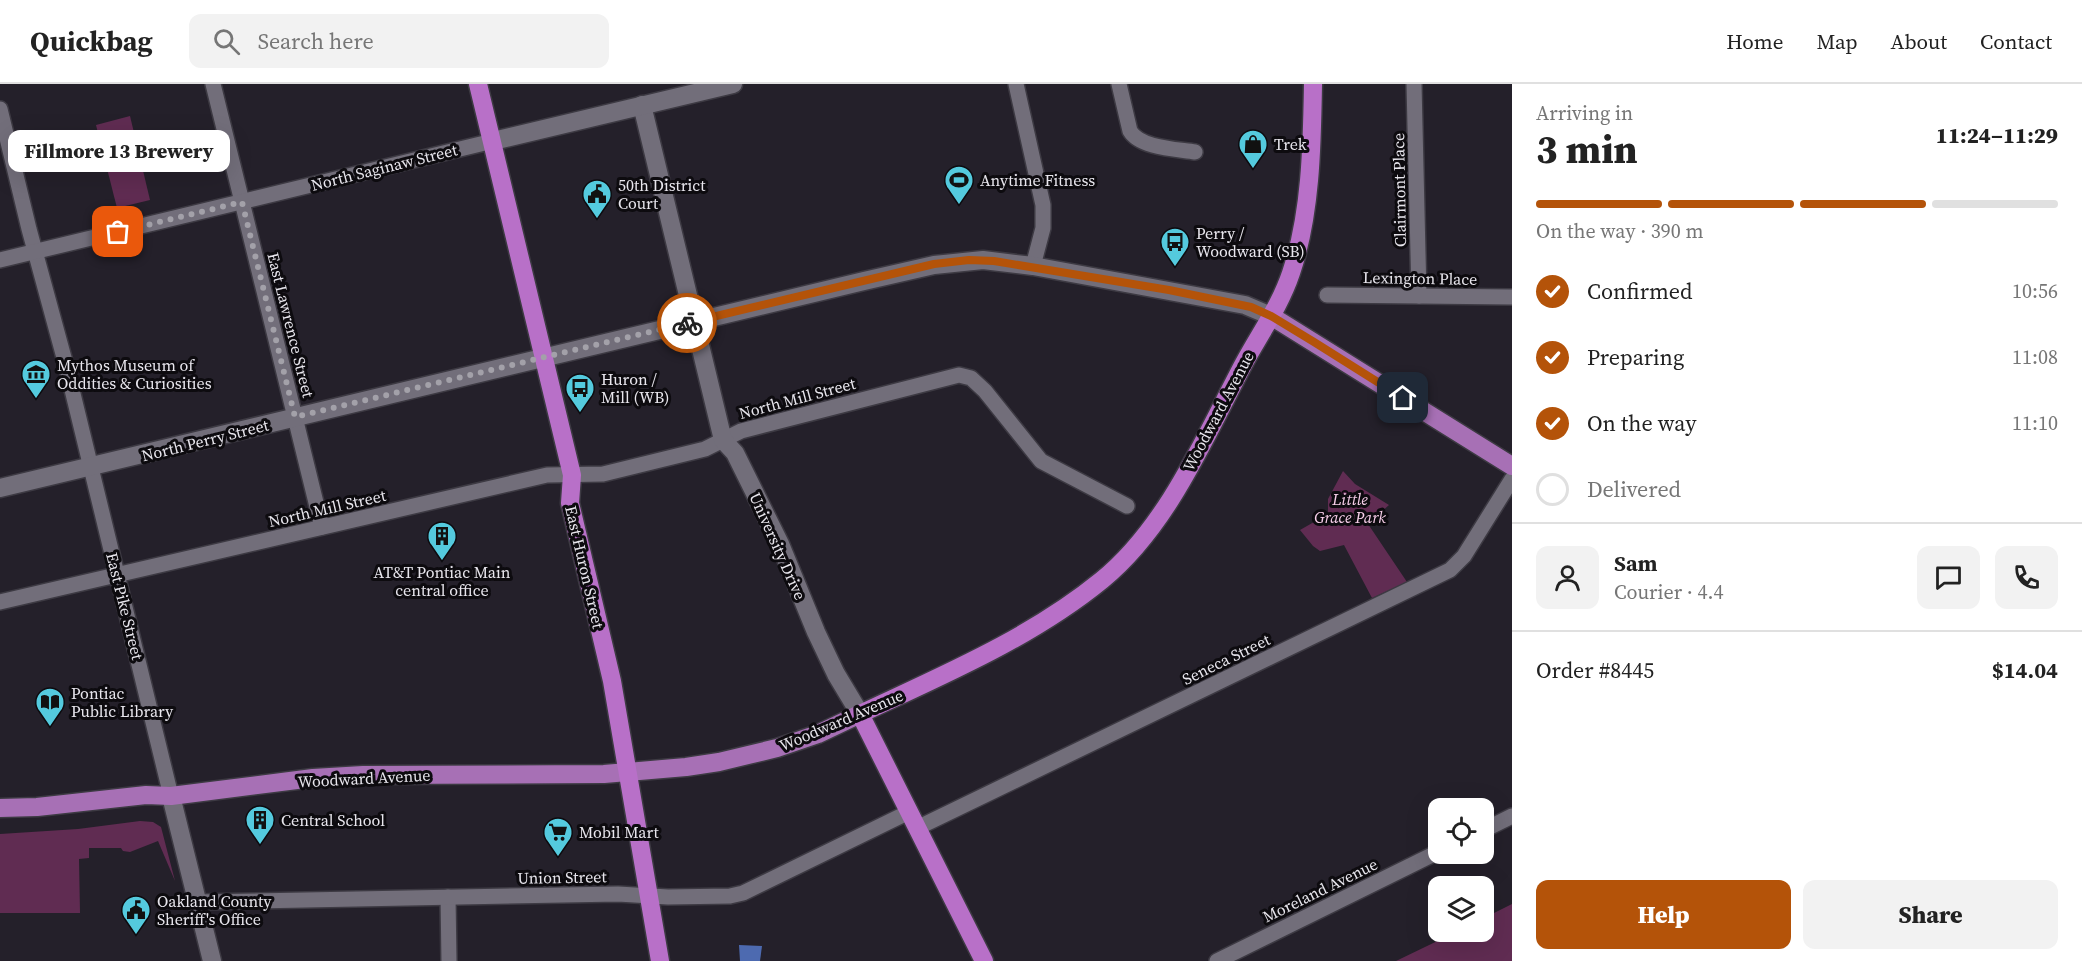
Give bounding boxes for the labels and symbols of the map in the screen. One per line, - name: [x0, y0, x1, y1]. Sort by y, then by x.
- shop icon: Trek: [1237, 128, 1269, 170]
- callout: Fillmore 13 Brewery: [7, 130, 229, 172]
- place label: Trek: [1274, 133, 1307, 155]
- street label: Clairmont Place: [1387, 133, 1411, 247]
- street label: North Saginaw Street: [309, 138, 460, 196]
- sports icon: Anytime Fitness: [943, 164, 975, 206]
- place label: Anytime Fitness: [980, 169, 1095, 191]
- place label: 50th District Court: [618, 174, 706, 214]
- public building icon: 50th District Court: [581, 178, 613, 220]
- pin: [92, 206, 143, 257]
- place label: Perry / Woodward (SB): [1196, 222, 1305, 262]
- bus stop icon: Perry / Woodward (SB): [1159, 226, 1191, 268]
- street label: East Lawrence Street: [262, 250, 320, 401]
- street label: Lexington Place: [1363, 266, 1477, 290]
- courier: [657, 293, 717, 353]
- street label: Woodward Avenue: [1177, 347, 1259, 475]
- place label: Mythos Museum of Oddities & Curiosities: [57, 354, 212, 394]
- museum icon: Mythos Museum of Oddities & Curiosities: [20, 358, 52, 400]
- place label: Huron / Mill (WB): [601, 368, 669, 408]
- bus stop icon: Huron / Mill (WB): [564, 372, 596, 414]
- street label: North Mill Street: [736, 372, 858, 424]
- pin: [1377, 372, 1428, 423]
- street label: North Perry Street: [139, 413, 272, 466]
- street label: North Mill Street: [266, 484, 389, 532]
- park label: Little Grace Park: [1314, 488, 1386, 528]
- street label: University Drive: [745, 489, 811, 603]
- street label: East Huron Street: [560, 503, 610, 631]
- building icon: AT&T Pontiac Main central office: [426, 520, 458, 562]
- street label: East Pike Street: [101, 550, 149, 663]
- place label: AT&T Pontiac Main central office: [374, 561, 511, 601]
- street label: Seneca Street: [1178, 628, 1274, 690]
- place label: Pontiac Public Library: [71, 682, 174, 722]
- street label: Woodward Avenue: [776, 684, 906, 756]
- library icon: Pontiac Public Library: [34, 686, 66, 728]
- street label: Woodward Avenue: [297, 764, 431, 792]
- building icon: Central School: [244, 804, 276, 846]
- place label: Central School: [281, 809, 385, 831]
- supermarket icon: Mobil Mart: [542, 816, 574, 858]
- place label: Mobil Mart: [579, 821, 659, 843]
- street label: Moreland Avenue: [1259, 853, 1381, 927]
- street label: Union Street: [517, 865, 608, 889]
- place label: Oakland County Sheriff's Office: [157, 890, 272, 930]
- public building icon: Oakland County Sheriff's Office: [120, 894, 152, 936]

